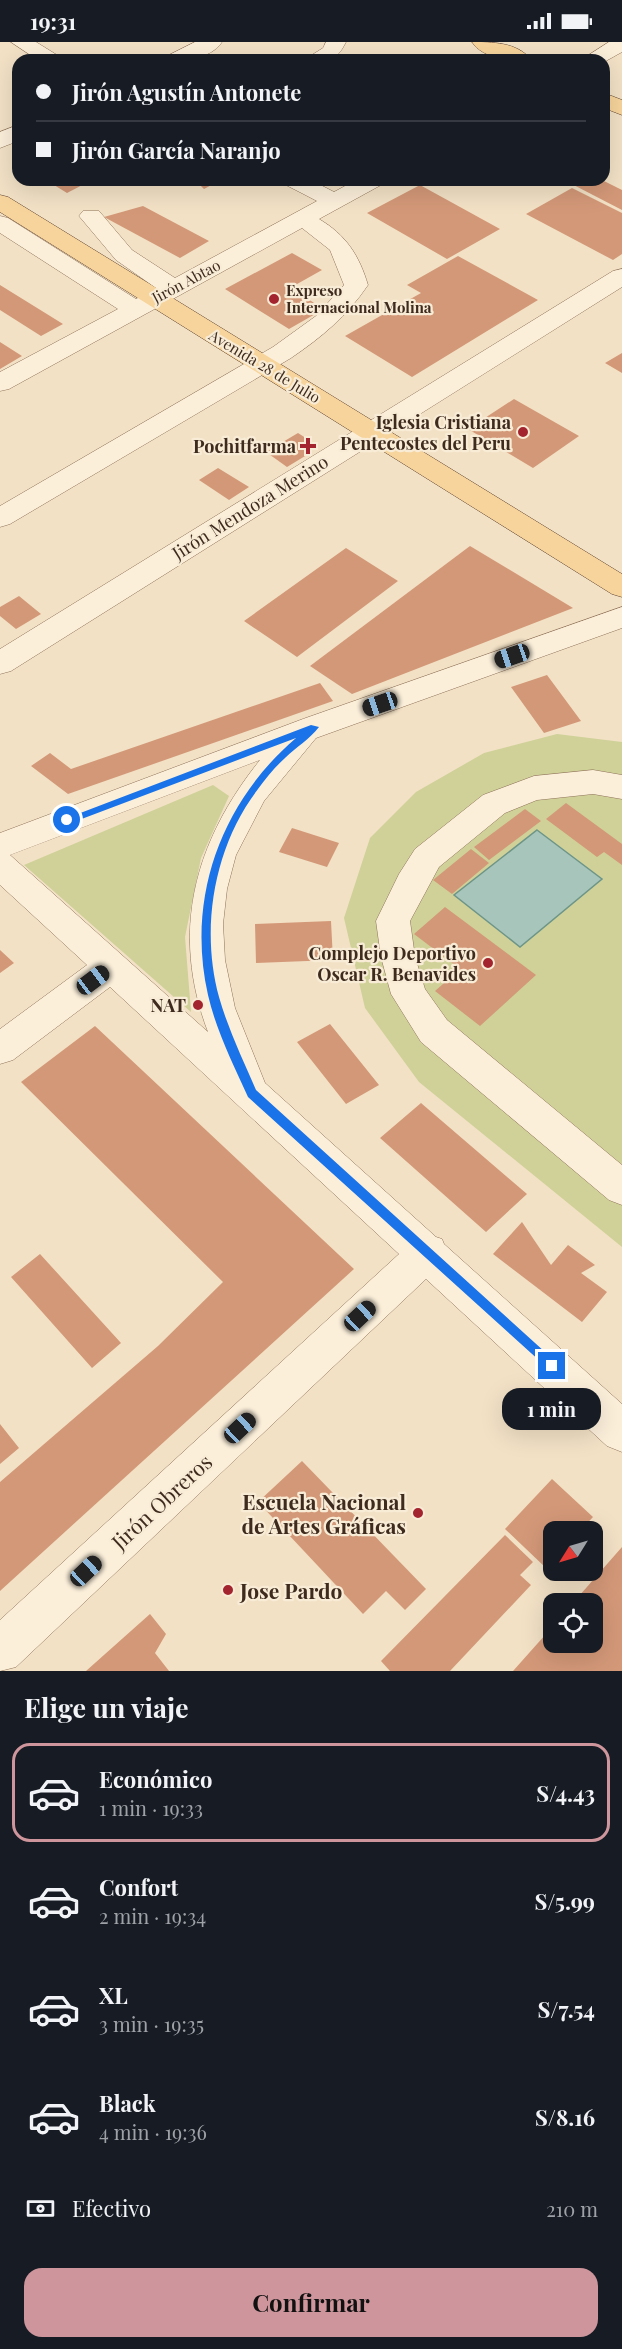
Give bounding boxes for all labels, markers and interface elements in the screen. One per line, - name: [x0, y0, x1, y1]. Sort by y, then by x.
- text: 19:31: [30, 6, 76, 36]
- text: Jirón Agustín Antonete: [72, 77, 301, 107]
- text: Jirón García Naranjo: [72, 135, 281, 165]
- street label: Jirón Abtao: [147, 255, 224, 308]
- place label: Expreso Internacional Molina: [286, 280, 432, 317]
- marker: Expreso Internacional Molina: [267, 292, 281, 306]
- street label: Avenida 28 de Julio: [205, 324, 324, 407]
- place label: Iglesia Cristiana Pentecostes del Peru: [340, 410, 512, 455]
- marker: Iglesia Cristiana Pentecostes del Peru: [516, 425, 530, 439]
- place label: Pochitfarma: [193, 434, 297, 458]
- marker: Pochitfarma: [301, 439, 315, 453]
- street label: Jirón Mendoza Merino: [167, 449, 333, 565]
- car: [492, 642, 532, 670]
- car: [360, 690, 400, 718]
- route start: [53, 806, 80, 833]
- place label: Complejo Deportivo Oscar R. Benavides: [308, 941, 476, 986]
- marker: Complejo Deportivo Oscar R. Benavides: [481, 956, 495, 970]
- car: [73, 962, 113, 998]
- place label: NAT: [150, 993, 186, 1017]
- marker: NAT: [191, 998, 205, 1012]
- car: [341, 1297, 379, 1335]
- route end: [538, 1352, 565, 1379]
- callout: 1 min: [502, 1387, 602, 1429]
- text: 1 min: [527, 1395, 576, 1422]
- car: [221, 1409, 259, 1447]
- street label: Jirón Obreros: [104, 1447, 217, 1556]
- place label: Escuela Nacional de Artes Gráficas: [241, 1487, 406, 1539]
- marker: Escuela Nacional de Artes Gráficas: [411, 1506, 425, 1520]
- north arrow: [543, 1521, 603, 1581]
- map controls: [543, 1521, 603, 1653]
- car: [67, 1552, 105, 1590]
- place label: Jose Pardo: [239, 1576, 342, 1604]
- marker: Jose Pardo: [221, 1583, 235, 1597]
- button: locate: [543, 1593, 603, 1653]
- text: Elige un viaje: [24, 1689, 189, 1725]
- text: Económico: [99, 1764, 212, 1794]
- icon: car: [27, 1766, 81, 1820]
- text: S/4.43: [536, 1778, 595, 1808]
- text: 1 min · 19:33: [99, 1794, 203, 1821]
- text: Confort: [99, 1872, 178, 1902]
- icon: car: [27, 1874, 81, 1928]
- text: S/5.99: [534, 1886, 595, 1916]
- text: 2 min · 19:34: [99, 1902, 206, 1929]
- text: XL: [99, 1980, 128, 2010]
- icon: car: [27, 1982, 81, 2036]
- text: S/7.54: [538, 1994, 595, 2024]
- text: 3 min · 19:35: [99, 2010, 204, 2037]
- text: Black: [99, 2088, 156, 2118]
- icon: car: [27, 2090, 81, 2144]
- text: S/8.16: [535, 2102, 595, 2132]
- text: 4 min · 19:36: [99, 2118, 207, 2145]
- icon: cash: [24, 2192, 57, 2225]
- text: Efectivo: [72, 2193, 151, 2223]
- text: 210 m: [546, 2195, 598, 2222]
- button: Confirmar: [24, 2268, 598, 2337]

